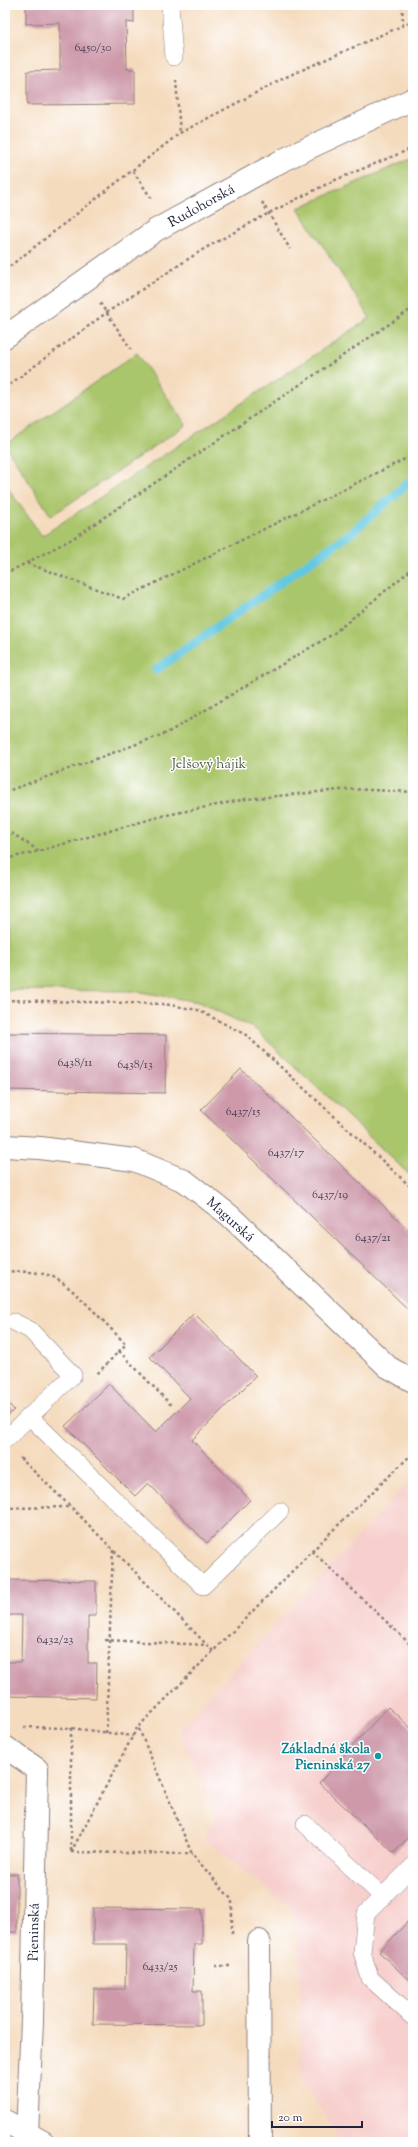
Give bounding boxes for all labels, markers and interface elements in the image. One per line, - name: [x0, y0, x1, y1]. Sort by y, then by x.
- house number: 6450/30: [74, 39, 112, 57]
- street label: Rudohorská: [165, 180, 239, 233]
- park label: Jelšový hájik: [171, 755, 247, 775]
- house number: 6438/11: [58, 1054, 92, 1072]
- house number: 6438/13: [117, 1056, 153, 1074]
- house number: 6437/15: [226, 1103, 260, 1121]
- house number: 6437/17: [268, 1144, 304, 1162]
- house number: 6437/19: [312, 1186, 348, 1204]
- street label: Magurská: [201, 1193, 259, 1248]
- house number: 6437/21: [355, 1229, 391, 1247]
- house number: 6432/23: [37, 1631, 74, 1649]
- place label: Základná škola Pieninská 27: [281, 1740, 371, 1776]
- marker: Základná škola Pieninská 27: [373, 1751, 383, 1761]
- street label: Pieninská: [24, 1902, 46, 1961]
- house number: 6433/25: [142, 1958, 178, 1976]
- scale bar: [272, 2103, 362, 2129]
- text: 20 m: [278, 2109, 303, 2127]

